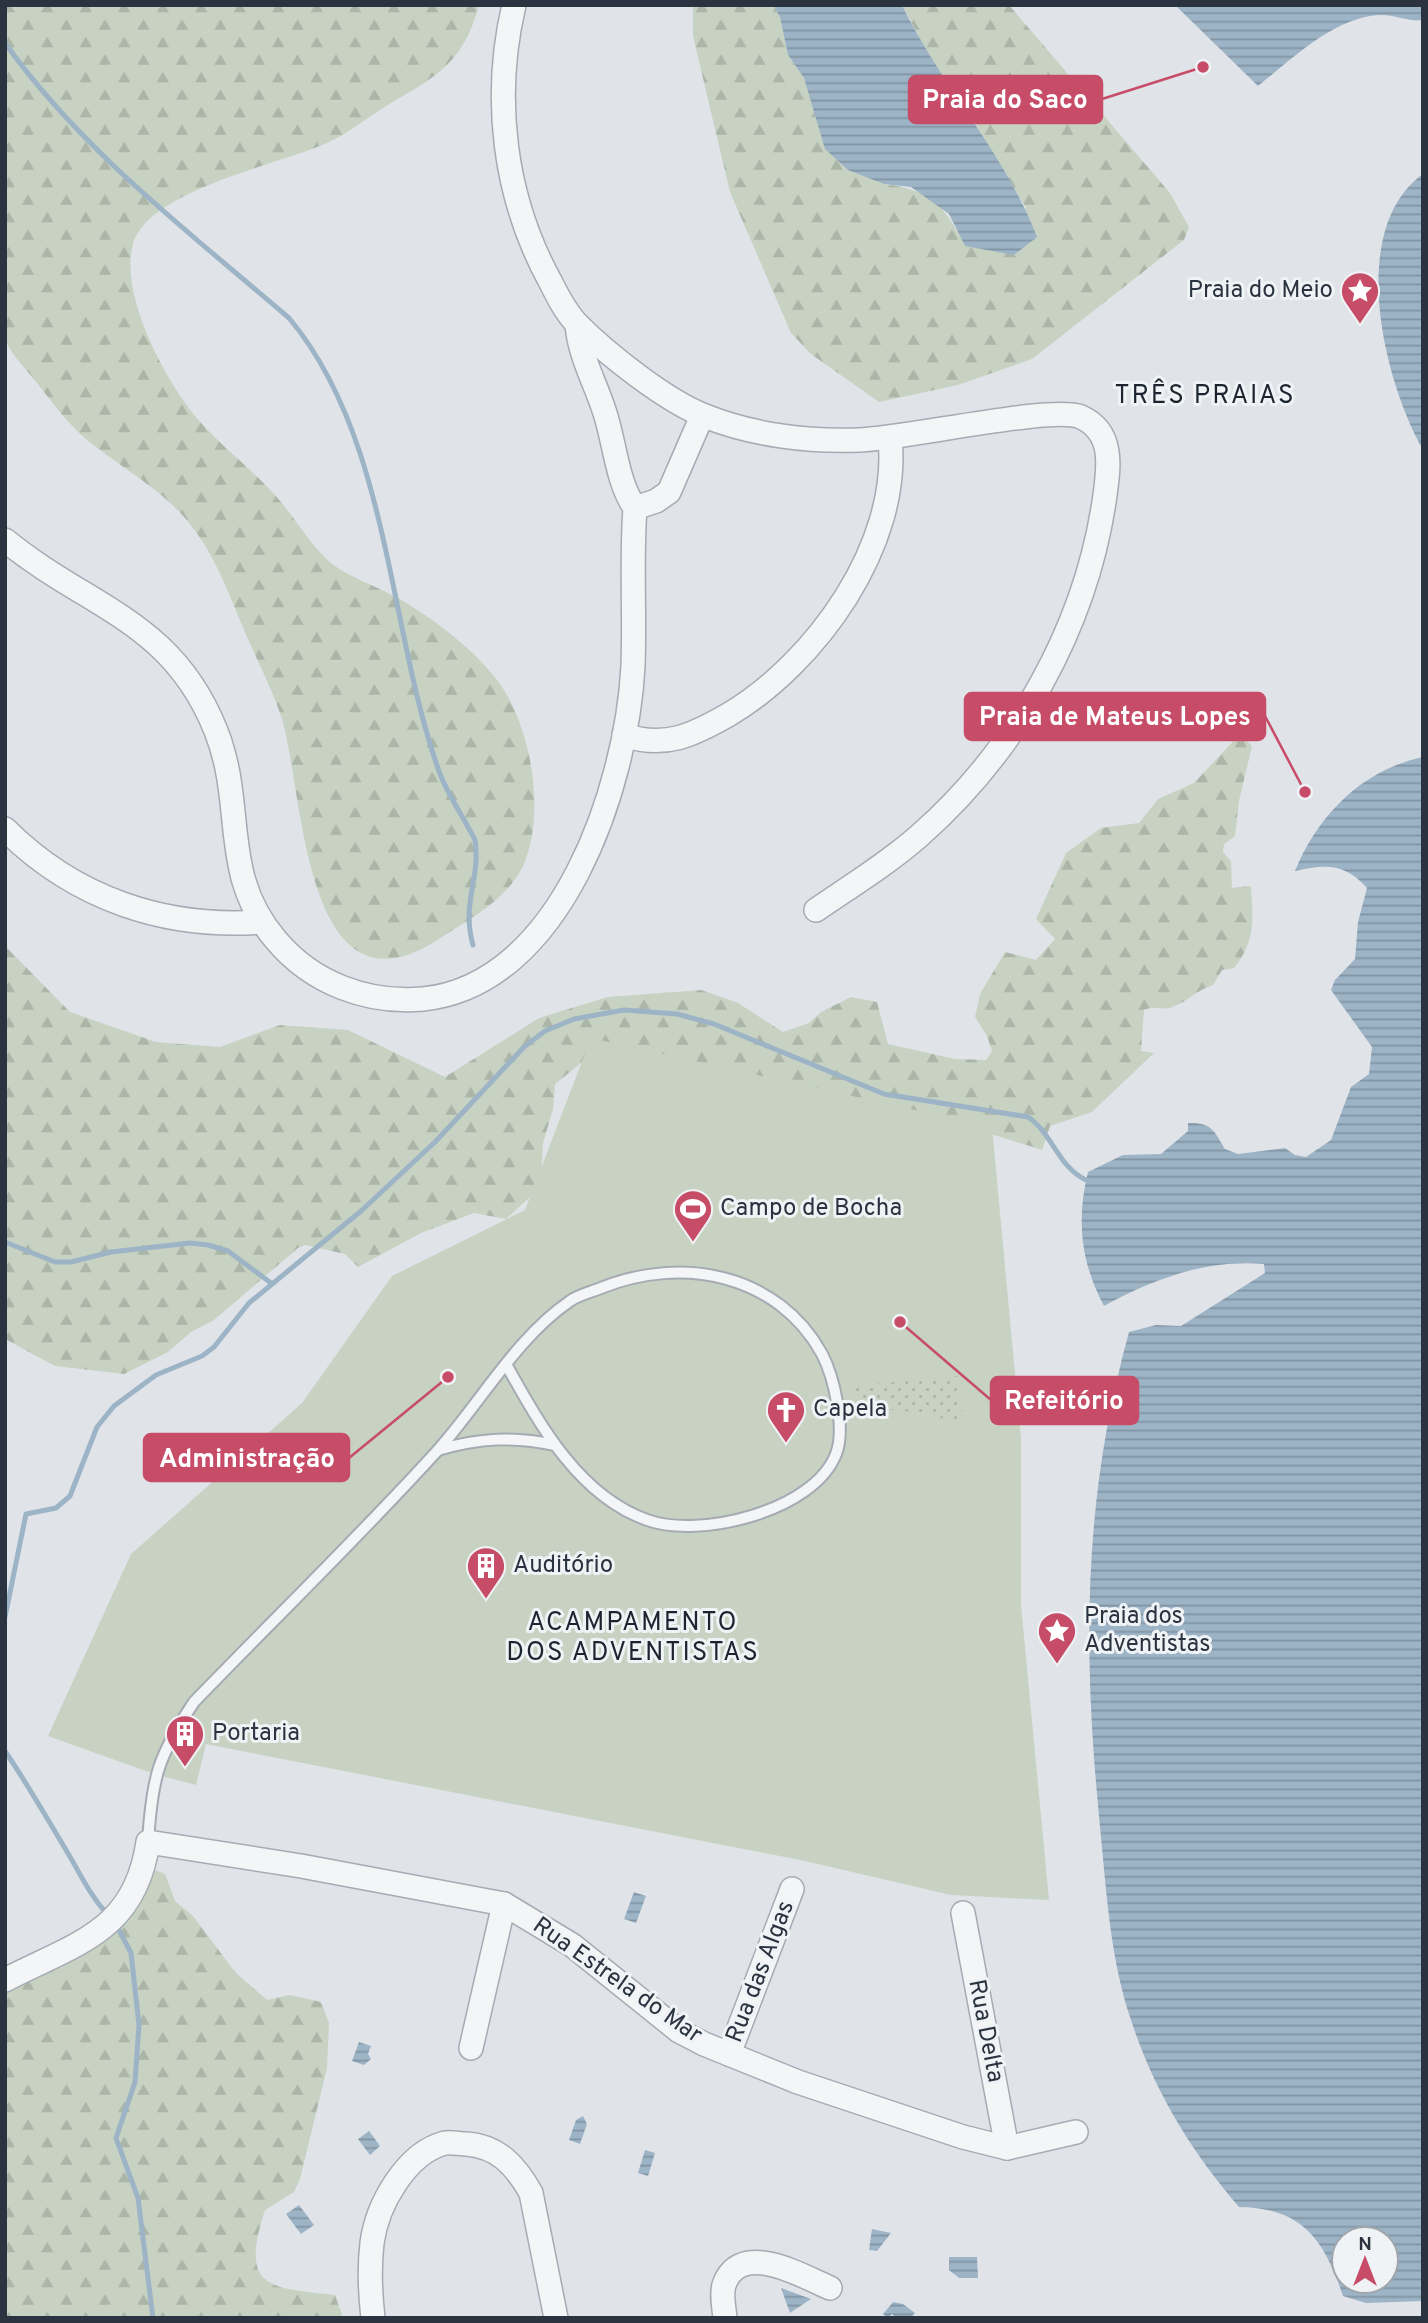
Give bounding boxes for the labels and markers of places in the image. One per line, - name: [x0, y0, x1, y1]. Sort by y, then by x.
- callout: Praia do Saco: [909, 76, 1102, 123]
- place icon: Praia do Meio: [1339, 270, 1381, 325]
- place label: Praia do Meio: [1188, 276, 1333, 306]
- callout: Praia de Mateus Lopes: [965, 693, 1265, 740]
- sports icon: Campo de Bocha: [672, 1188, 714, 1243]
- place label: Campo de Bocha: [720, 1194, 902, 1224]
- callout: Refeitório: [991, 1377, 1138, 1424]
- church icon: Capela: [765, 1389, 807, 1444]
- place label: Capela: [813, 1395, 887, 1425]
- callout: Administração: [144, 1434, 349, 1481]
- building icon: Auditório: [465, 1545, 507, 1600]
- place label: Auditório: [513, 1551, 613, 1581]
- place label: Praia dos Adventistas: [1084, 1602, 1210, 1660]
- place icon: Praia dos Adventistas: [1036, 1610, 1078, 1665]
- building icon: Portaria: [164, 1713, 206, 1768]
- place label: Portaria: [212, 1719, 300, 1749]

